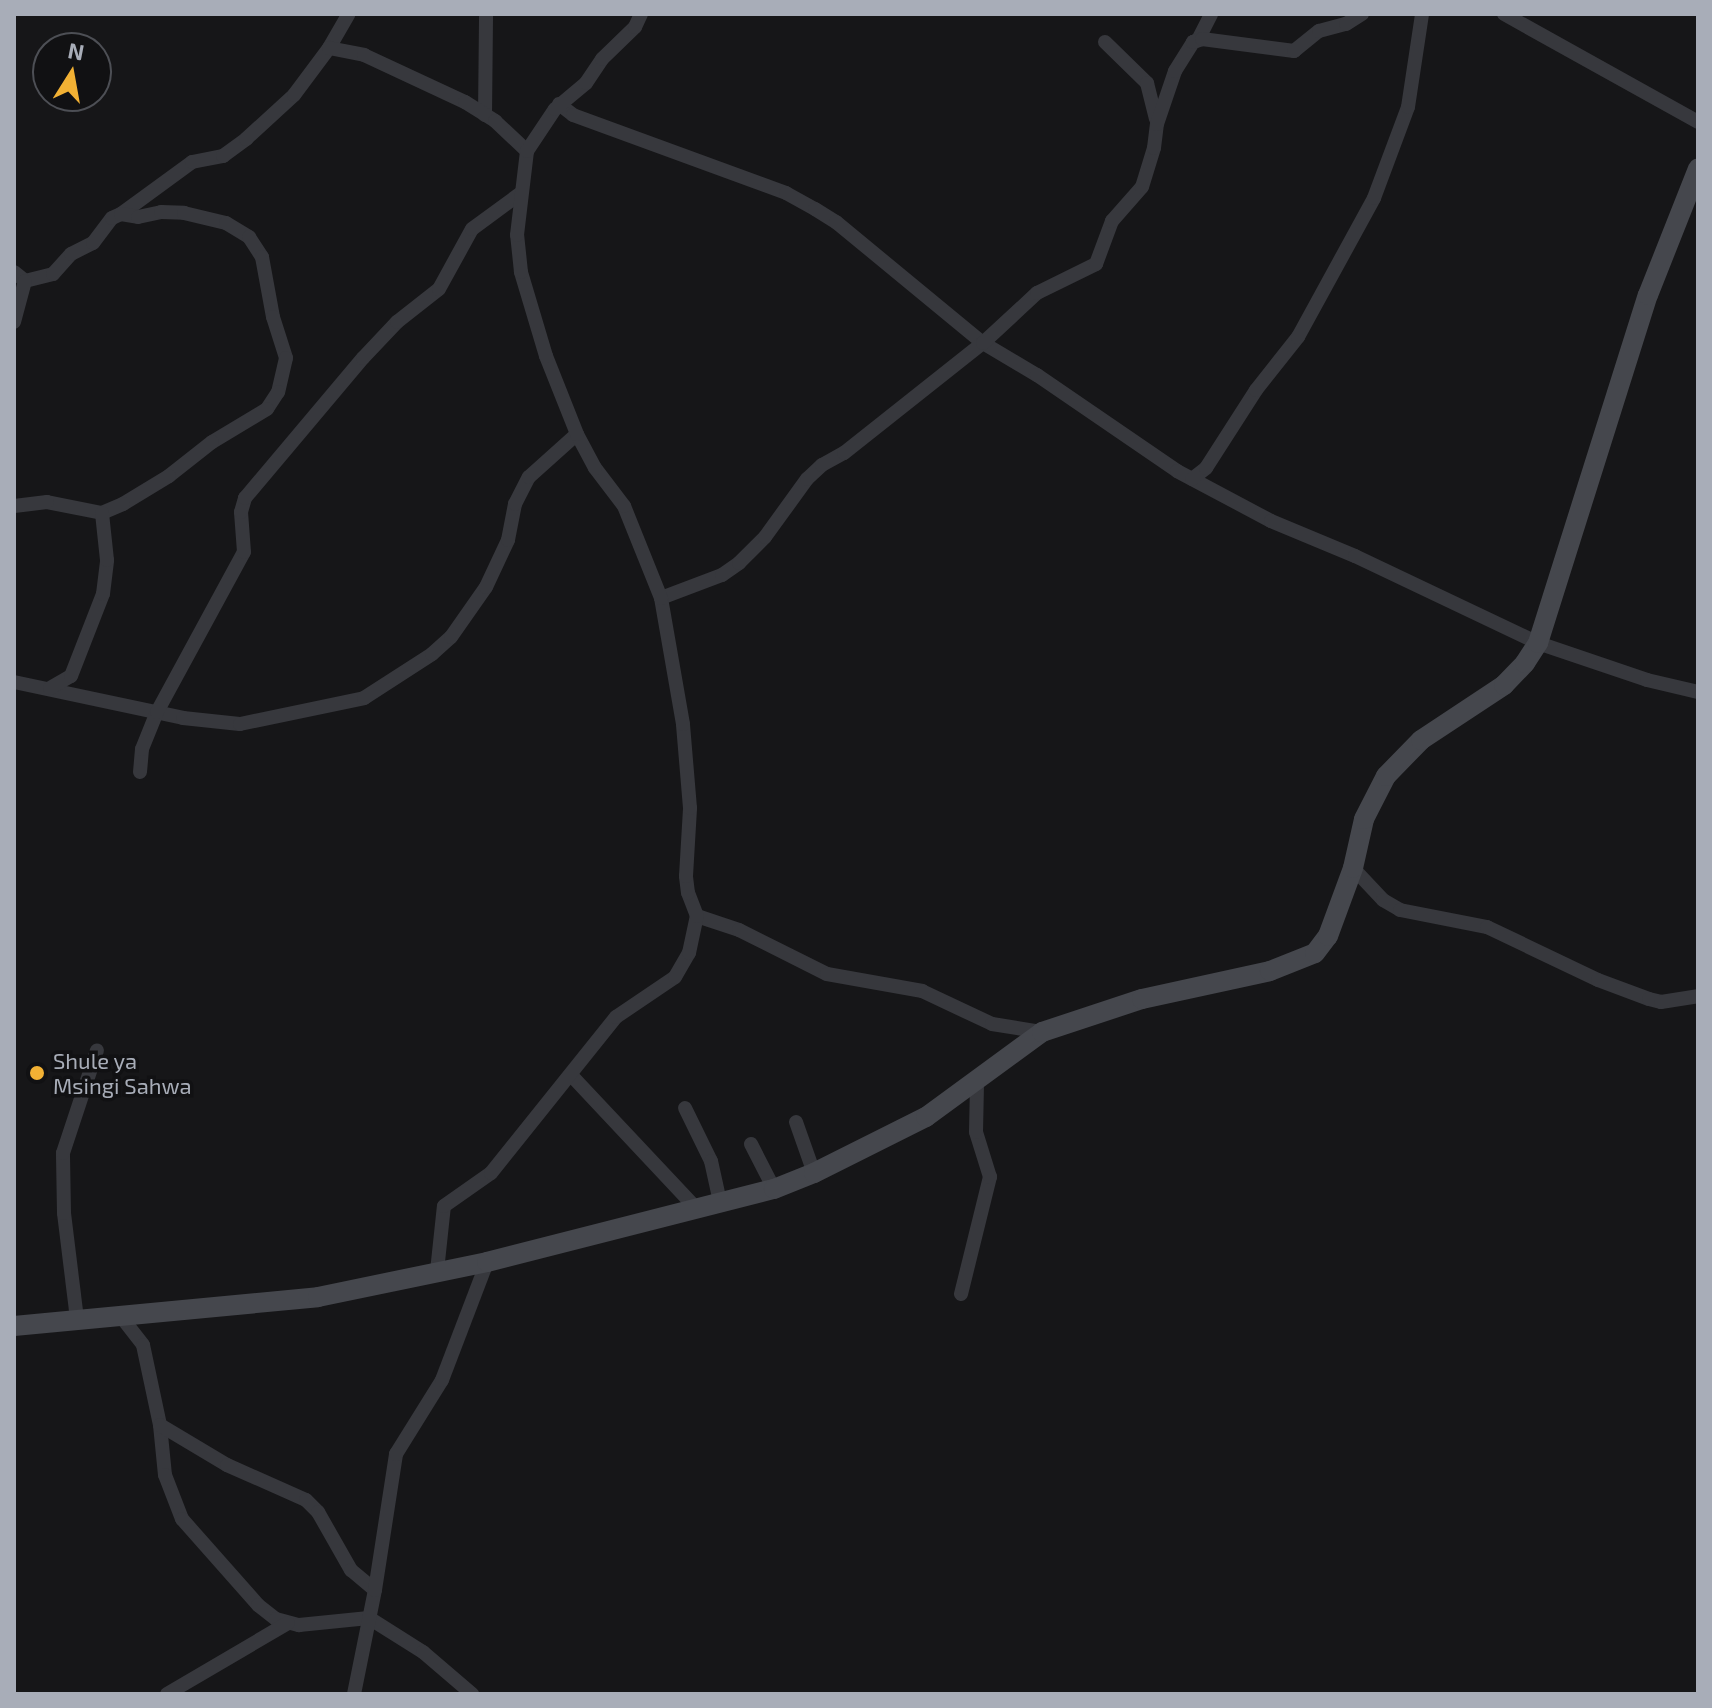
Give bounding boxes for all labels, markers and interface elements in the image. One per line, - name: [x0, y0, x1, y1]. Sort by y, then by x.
- north arrow: [32, 32, 112, 112]
- text: N: [66, 36, 86, 65]
- place label: Shule ya Msingi Sahwa: [53, 1047, 192, 1098]
- marker: Shule ya Msingi Sahwa: [28, 1064, 46, 1082]

